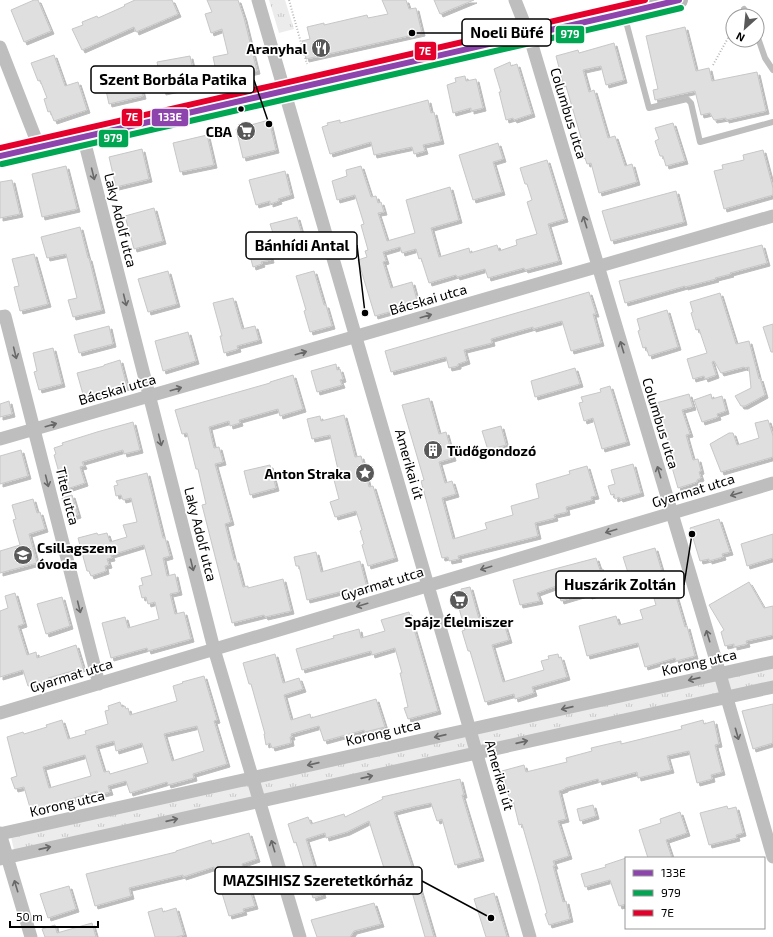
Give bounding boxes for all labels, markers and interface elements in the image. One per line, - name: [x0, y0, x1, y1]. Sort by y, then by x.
- north arrow: [725, 8, 765, 48]
- callout: Noeli Büfé: [462, 19, 551, 46]
- text: Noeli Büfé: [470, 23, 544, 41]
- line badge: 979: [555, 25, 585, 44]
- text: 979: [561, 27, 579, 40]
- text: N: [734, 30, 747, 45]
- restaurant icon: Aranyhal: [310, 37, 332, 59]
- place label: Aranyhal: [247, 40, 307, 57]
- line badge: 7E: [414, 41, 437, 61]
- text: 7E: [419, 44, 431, 57]
- street label: Columbus utca: [547, 65, 591, 161]
- callout: Szent Borbála Patika: [91, 66, 254, 93]
- text: Szent Borbála Patika: [99, 70, 247, 88]
- unlabelled marker: [236, 104, 246, 114]
- line badge: 7E: [121, 108, 143, 127]
- line badge: 133E: [151, 108, 189, 127]
- text: 7E: [126, 110, 138, 123]
- text: 133E: [158, 110, 182, 123]
- supermarket icon: CBA: [235, 120, 257, 142]
- place label: CBA: [206, 123, 233, 140]
- line badge: 979: [98, 129, 129, 148]
- text: 979: [104, 131, 122, 144]
- one-way arrow: [89, 167, 97, 180]
- street label: Laky Adolf utca: [101, 171, 141, 269]
- one-way arrow: [581, 216, 588, 229]
- callout: Bánhídi Antal: [246, 232, 357, 259]
- text: Bánhídi Antal: [255, 236, 349, 254]
- street label: Bácskai utca: [387, 280, 469, 318]
- one-way arrow: [121, 293, 129, 306]
- one-way arrow: [419, 312, 432, 319]
- one-way arrow: [618, 341, 625, 354]
- one-way arrow: [11, 347, 19, 360]
- one-way arrow: [294, 348, 307, 356]
- street label: Bácskai utca: [76, 370, 158, 408]
- street label: Columbus utca: [639, 375, 683, 471]
- one-way arrow: [169, 385, 182, 392]
- one-way arrow: [44, 421, 57, 428]
- street label: Amerikai út: [392, 427, 428, 501]
- one-way arrow: [157, 433, 164, 446]
- building icon: Tüdőgondozó: [422, 439, 444, 461]
- place label: Tüdőgondozó: [447, 442, 536, 459]
- place icon: Anton Straka: [354, 462, 376, 484]
- street label: Titel utca: [53, 465, 83, 527]
- place label: Anton Straka: [264, 465, 351, 482]
- one-way arrow: [655, 465, 662, 478]
- street label: Gyarmat utca: [650, 469, 736, 511]
- one-way arrow: [44, 474, 52, 487]
- street label: Laky Adolf utca: [181, 485, 221, 583]
- one-way arrow: [729, 491, 742, 498]
- one-way arrow: [605, 528, 618, 535]
- place label: Csillagszem óvoda: [37, 539, 117, 572]
- school or university icon: Csillagszem óvoda: [12, 544, 34, 566]
- one-way arrow: [189, 559, 196, 572]
- street label: Gyarmat utca: [339, 562, 425, 604]
- one-way arrow: [480, 565, 493, 572]
- callout: Huszárik Zoltán: [556, 571, 684, 598]
- text: Huszárik Zoltán: [564, 575, 676, 593]
- supermarket icon: Spájz Élelmiszer: [448, 589, 470, 611]
- one-way arrow: [76, 600, 84, 613]
- one-way arrow: [356, 602, 369, 609]
- place label: Spájz Élelmiszer: [405, 613, 513, 630]
- one-way arrow: [704, 630, 711, 643]
- street label: Korong utca: [660, 645, 738, 679]
- street label: Gyarmat utca: [28, 654, 114, 696]
- one-way arrow: [688, 676, 701, 684]
- one-way arrow: [561, 704, 574, 712]
- street label: Korong utca: [344, 715, 422, 749]
- one-way arrow: [734, 728, 741, 741]
- one-way arrow: [434, 733, 447, 740]
- street label: Amerikai út: [482, 738, 518, 812]
- one-way arrow: [515, 738, 528, 746]
- one-way arrow: [307, 761, 320, 769]
- one-way arrow: [360, 772, 373, 780]
- street label: Korong utca: [28, 786, 106, 820]
- one-way arrow: [165, 816, 178, 824]
- one-way arrow: [269, 840, 276, 853]
- one-way arrow: [38, 844, 51, 852]
- legend: [625, 857, 765, 929]
- text: 133E: [661, 865, 686, 879]
- callout: MAZSIHISZ Szeretetkórház: [215, 867, 422, 894]
- text: MAZSIHISZ Szeretetkórház: [223, 871, 413, 889]
- one-way arrow: [12, 880, 19, 893]
- text: 979: [661, 885, 681, 899]
- scale bar: [10, 903, 98, 929]
- text: 7E: [661, 905, 674, 919]
- text: 50 m: [16, 909, 43, 923]

